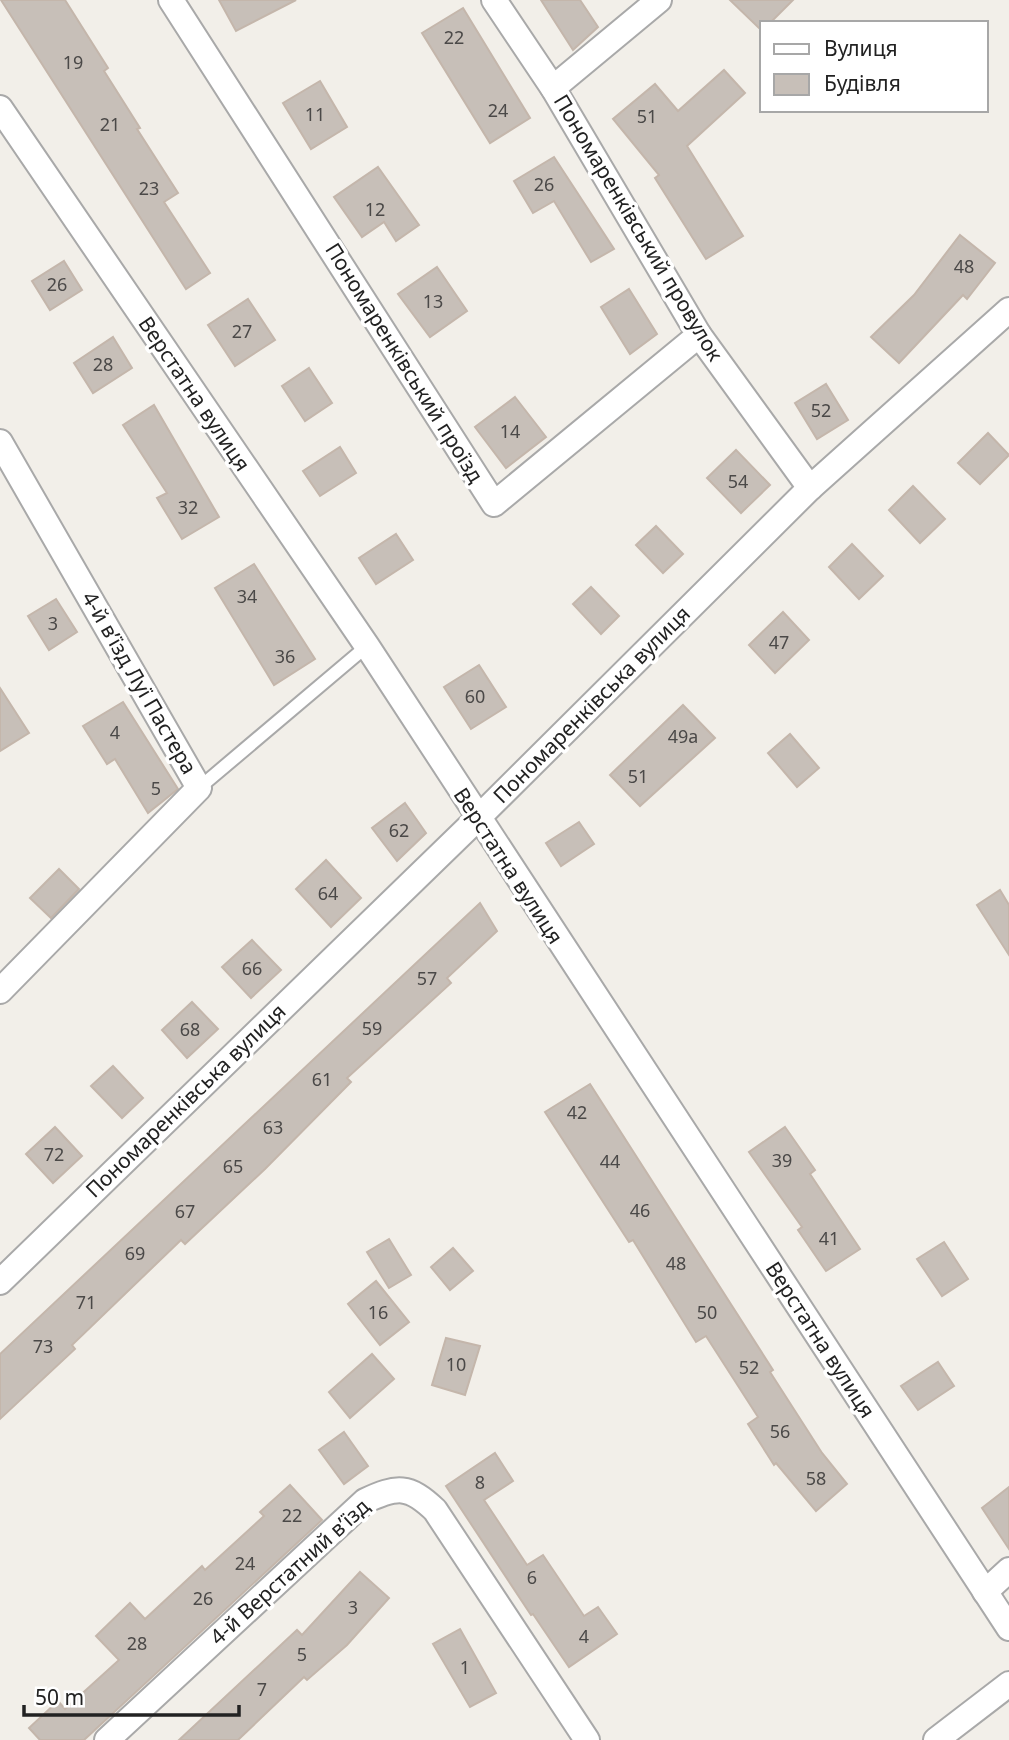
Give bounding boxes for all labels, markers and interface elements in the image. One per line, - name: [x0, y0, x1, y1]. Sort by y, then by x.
- legend: [760, 21, 988, 112]
- house number: 22: [444, 25, 464, 49]
- text: Вулиця: [824, 34, 898, 62]
- house number: 19: [63, 50, 83, 74]
- text: Будівля: [824, 69, 901, 97]
- street label: Пономаренківський провулок: [548, 89, 730, 366]
- house number: 24: [488, 98, 508, 122]
- house number: 11: [305, 102, 325, 126]
- house number: 51: [637, 104, 657, 128]
- house number: 21: [100, 112, 120, 136]
- house number: 26: [534, 172, 554, 196]
- house number: 23: [139, 176, 159, 200]
- house number: 12: [365, 197, 385, 221]
- street label: Пономаренківський проїзд: [319, 237, 490, 488]
- house number: 48: [954, 254, 974, 278]
- house number: 26: [47, 272, 67, 296]
- house number: 13: [423, 289, 443, 313]
- street label: Верстатна вулиця: [133, 311, 257, 476]
- house number: 27: [232, 319, 252, 343]
- house number: 28: [93, 352, 113, 376]
- house number: 52: [811, 398, 831, 422]
- house number: 14: [500, 419, 520, 443]
- house number: 54: [728, 469, 748, 493]
- house number: 32: [178, 495, 198, 519]
- house number: 34: [237, 584, 257, 608]
- street label: 4-й в’їзд Луї Пастера: [76, 587, 202, 779]
- street label: Пономаренківська вулиця: [487, 600, 696, 809]
- house number: 3: [48, 611, 58, 635]
- house number: 47: [769, 630, 789, 654]
- house number: 36: [275, 644, 295, 668]
- house number: 60: [465, 684, 485, 708]
- house number: 4: [110, 722, 120, 744]
- house number: 49а: [668, 724, 698, 748]
- house number: 51: [628, 764, 648, 788]
- house number: 5: [151, 776, 161, 800]
- street label: Верстатна вулиця: [448, 782, 570, 949]
- house number: 62: [389, 818, 409, 842]
- house number: 64: [318, 881, 338, 905]
- house number: 66: [242, 956, 262, 980]
- house number: 57: [417, 966, 437, 990]
- street label: Пономаренківська вулиця: [79, 997, 291, 1203]
- house number: 59: [362, 1016, 382, 1040]
- house number: 68: [180, 1017, 200, 1041]
- house number: 61: [312, 1067, 332, 1091]
- house number: 42: [567, 1100, 587, 1124]
- house number: 63: [263, 1115, 283, 1139]
- house number: 72: [44, 1142, 64, 1166]
- house number: 39: [772, 1148, 792, 1172]
- house number: 44: [600, 1149, 620, 1173]
- house number: 65: [223, 1154, 243, 1178]
- house number: 46: [630, 1198, 650, 1222]
- house number: 67: [175, 1199, 195, 1223]
- house number: 41: [819, 1226, 839, 1250]
- house number: 69: [125, 1241, 145, 1265]
- house number: 48: [666, 1251, 686, 1275]
- street label: Верстатна вулиця: [760, 1256, 882, 1423]
- house number: 71: [76, 1290, 96, 1314]
- house number: 16: [368, 1300, 388, 1324]
- house number: 50: [697, 1300, 717, 1324]
- house number: 73: [33, 1334, 53, 1358]
- house number: 10: [446, 1352, 466, 1376]
- house number: 52: [739, 1355, 759, 1379]
- house number: 56: [770, 1419, 790, 1443]
- house number: 58: [806, 1466, 826, 1490]
- house number: 8: [475, 1470, 485, 1494]
- street label: 4-й Верстатний в’їзд: [204, 1492, 375, 1650]
- house number: 22: [282, 1503, 302, 1527]
- house number: 24: [235, 1551, 255, 1575]
- house number: 6: [527, 1565, 537, 1589]
- house number: 26: [193, 1586, 213, 1610]
- house number: 3: [348, 1595, 358, 1619]
- house number: 4: [579, 1624, 589, 1648]
- house number: 28: [127, 1631, 147, 1655]
- house number: 5: [297, 1642, 307, 1666]
- house number: 1: [460, 1655, 470, 1679]
- scale bar: [24, 1674, 240, 1718]
- house number: 7: [257, 1677, 267, 1701]
- text: 50 m: [35, 1683, 84, 1711]

